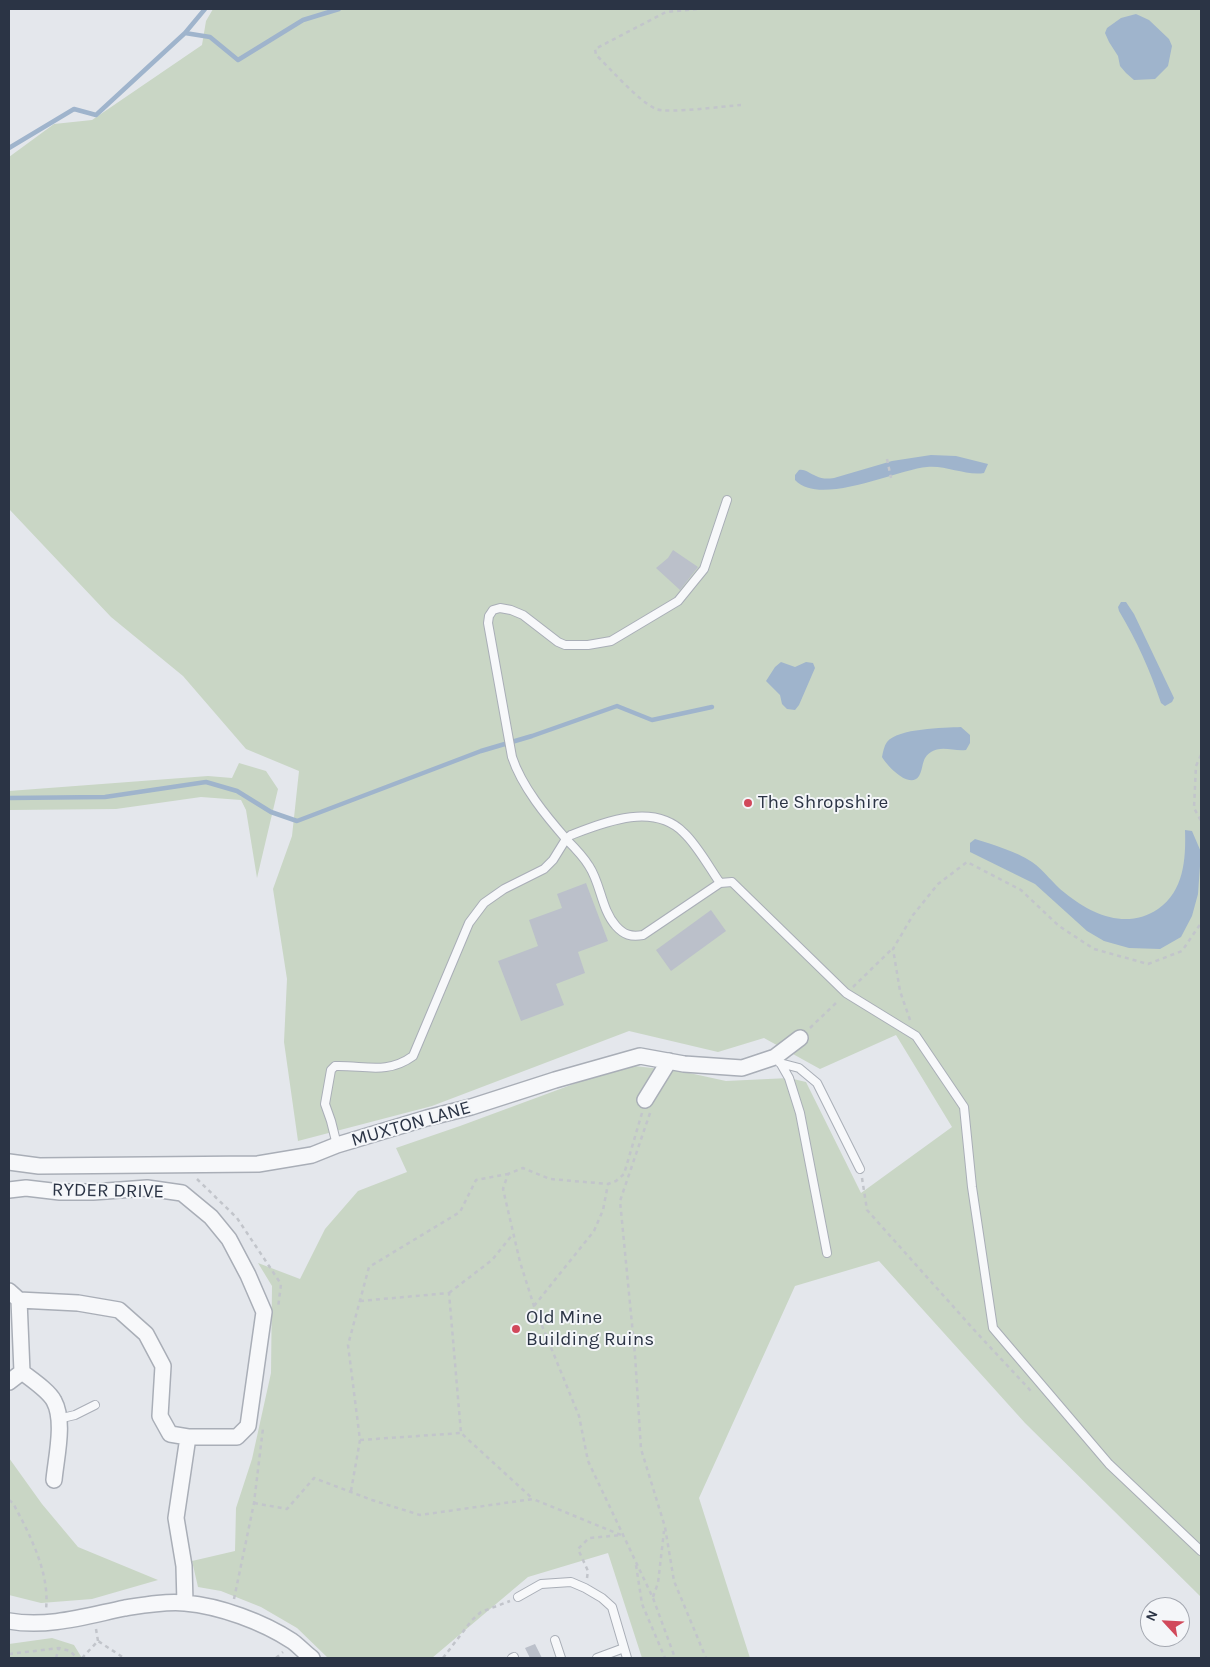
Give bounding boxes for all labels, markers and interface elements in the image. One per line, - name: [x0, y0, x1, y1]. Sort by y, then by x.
- place label: The Shropshire: [758, 792, 888, 814]
- marker: The Shropshire: [742, 797, 754, 809]
- street label: MUXTON LANE: [349, 1096, 473, 1152]
- street label: RYDER DRIVE: [52, 1179, 164, 1203]
- place label: Old Mine Building Ruins: [526, 1307, 654, 1351]
- marker: Old Mine Building Ruins: [510, 1323, 522, 1335]
- north arrow: [1140, 1597, 1190, 1647]
- text: N: [1142, 1608, 1162, 1624]

